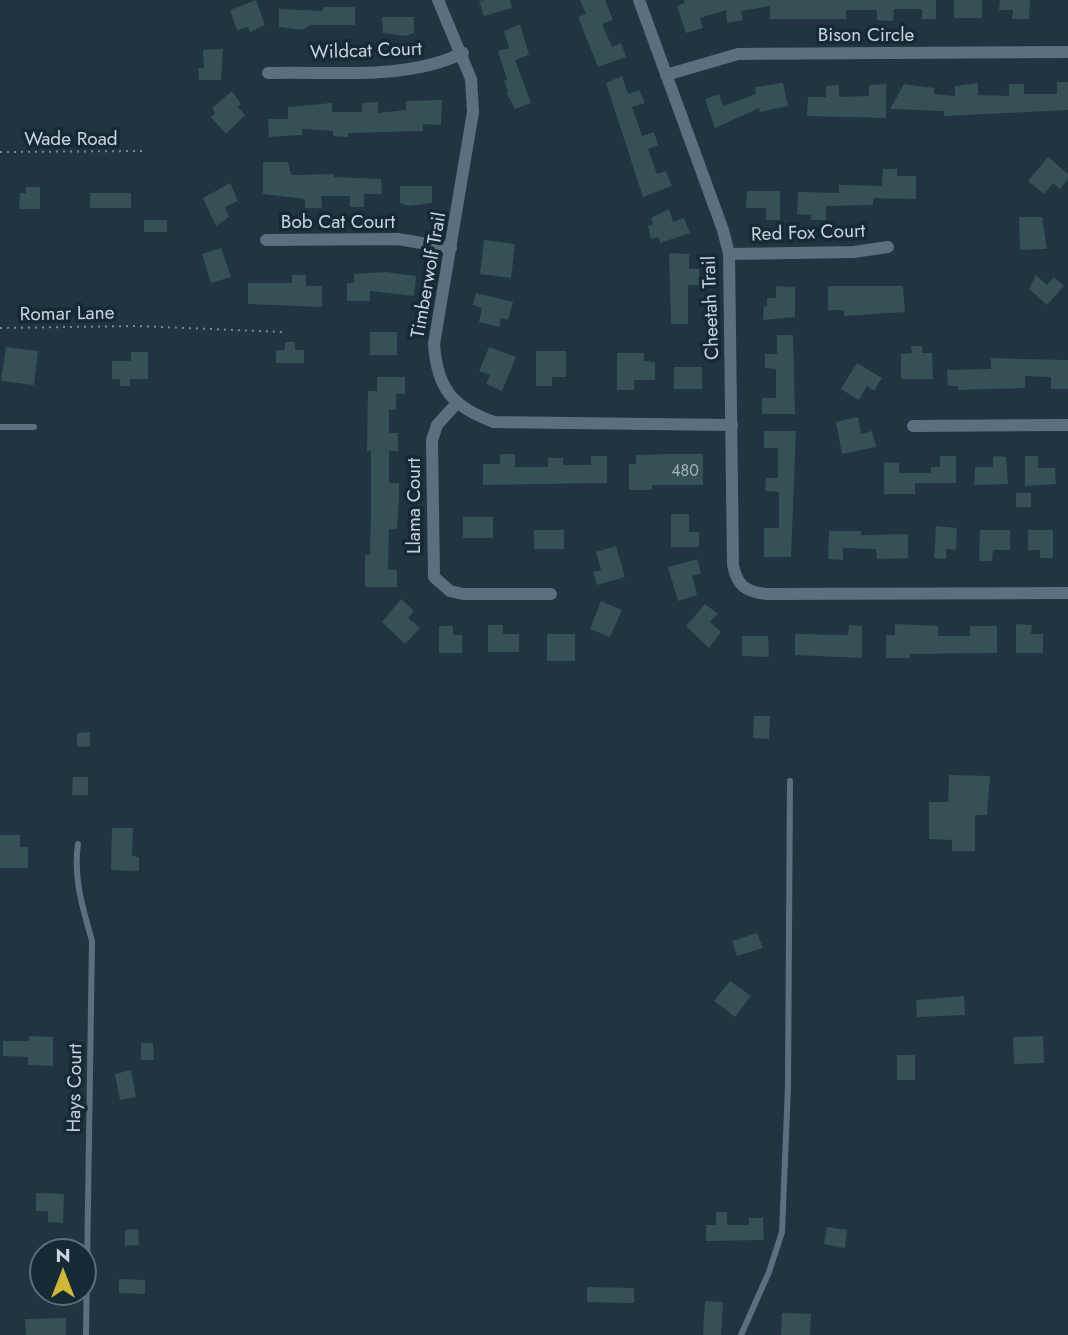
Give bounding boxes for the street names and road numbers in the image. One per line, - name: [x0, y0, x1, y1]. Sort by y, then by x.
- street label: Bison Circle: [818, 21, 915, 48]
- street label: Wildcat Court: [310, 35, 423, 65]
- street label: Wade Road: [24, 125, 118, 152]
- street label: Bob Cat Court: [281, 208, 396, 235]
- street label: Timberwolf Trail: [404, 210, 452, 340]
- street label: Red Fox Court: [751, 217, 866, 247]
- street label: Cheetah Trail: [695, 255, 725, 361]
- street label: Romar Lane: [19, 299, 115, 327]
- street label: Llama Court: [400, 457, 427, 554]
- street label: Hays Court: [60, 1043, 88, 1133]

